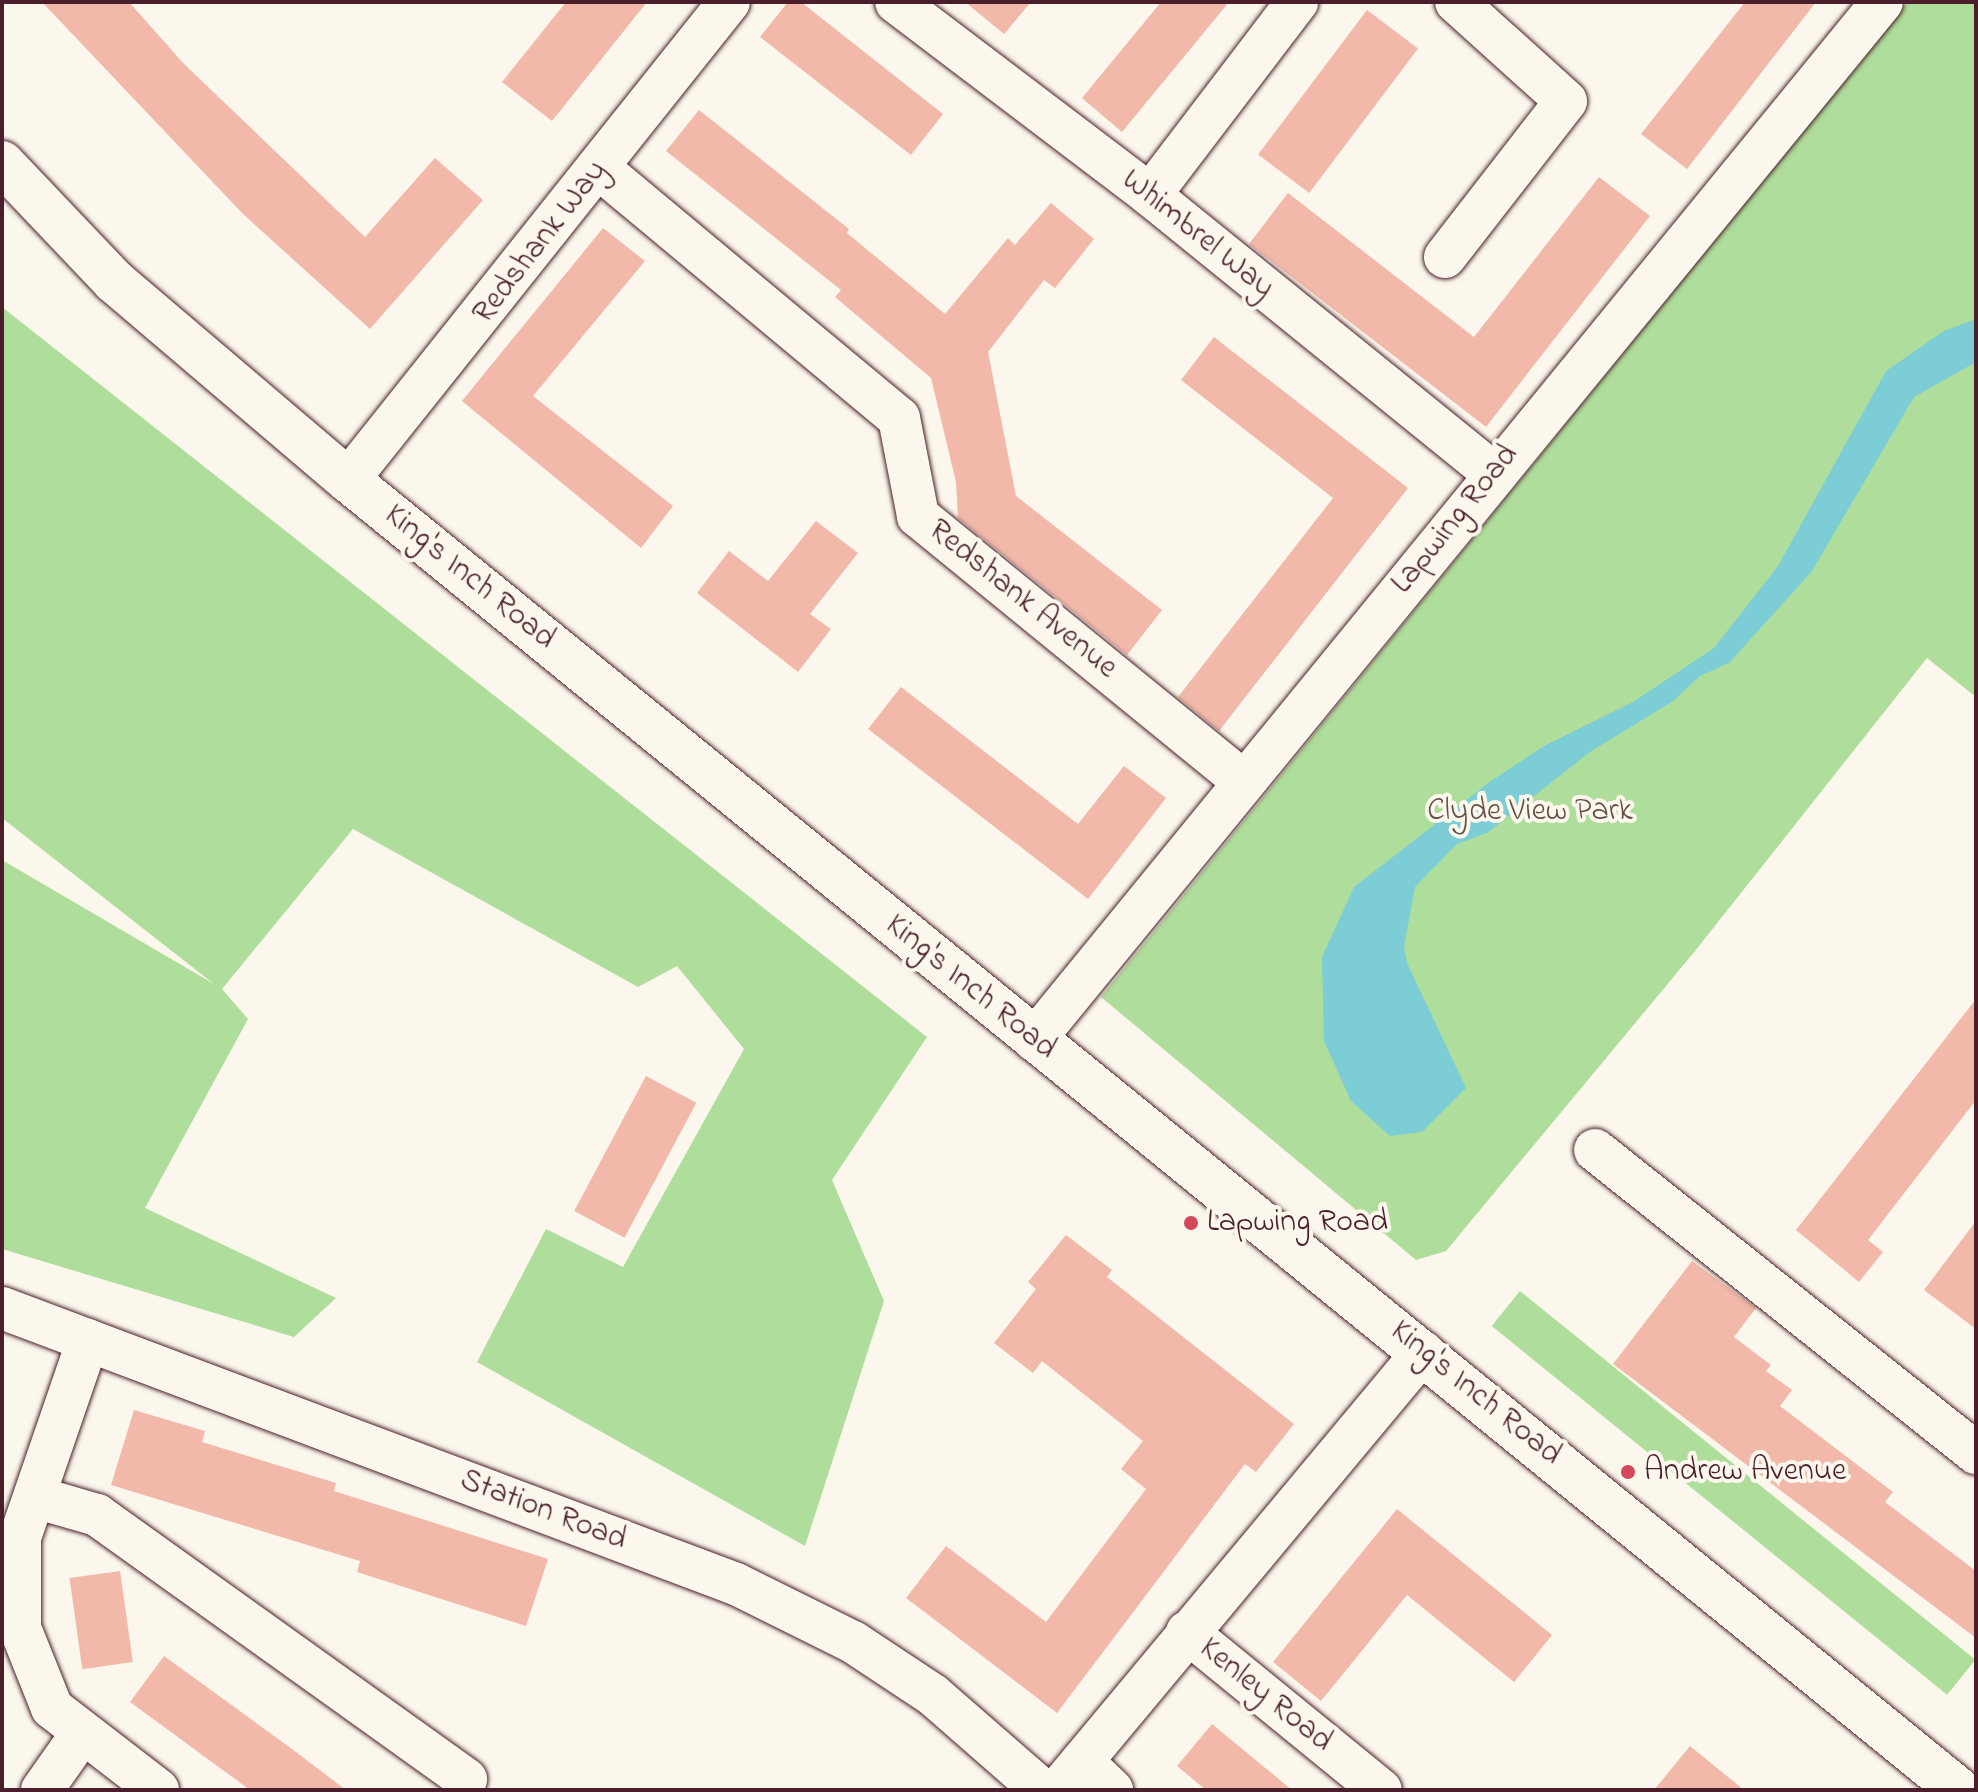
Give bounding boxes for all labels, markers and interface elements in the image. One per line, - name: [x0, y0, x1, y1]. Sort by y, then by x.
- street label: Redshank Way: [465, 154, 617, 332]
- street label: Whimbrel Way: [1113, 162, 1281, 308]
- street label: Lapwing Road: [1384, 438, 1528, 602]
- street label: King's Inch Road: [376, 497, 562, 659]
- street label: Redshank Avenue: [920, 512, 1124, 688]
- park label: Clyde View Park: [1427, 793, 1633, 831]
- street label: King's Inch Road: [877, 907, 1063, 1069]
- place label: Lapwing Road: [1207, 1204, 1388, 1242]
- marker: Lapwing Road: [1182, 1214, 1200, 1232]
- street label: King's Inch Road: [1382, 1313, 1568, 1475]
- place label: Andrew Avenue: [1644, 1453, 1846, 1491]
- street label: Station Road: [454, 1462, 632, 1560]
- marker: Andrew Avenue: [1619, 1463, 1637, 1481]
- street label: Kenley Road: [1190, 1631, 1340, 1761]

